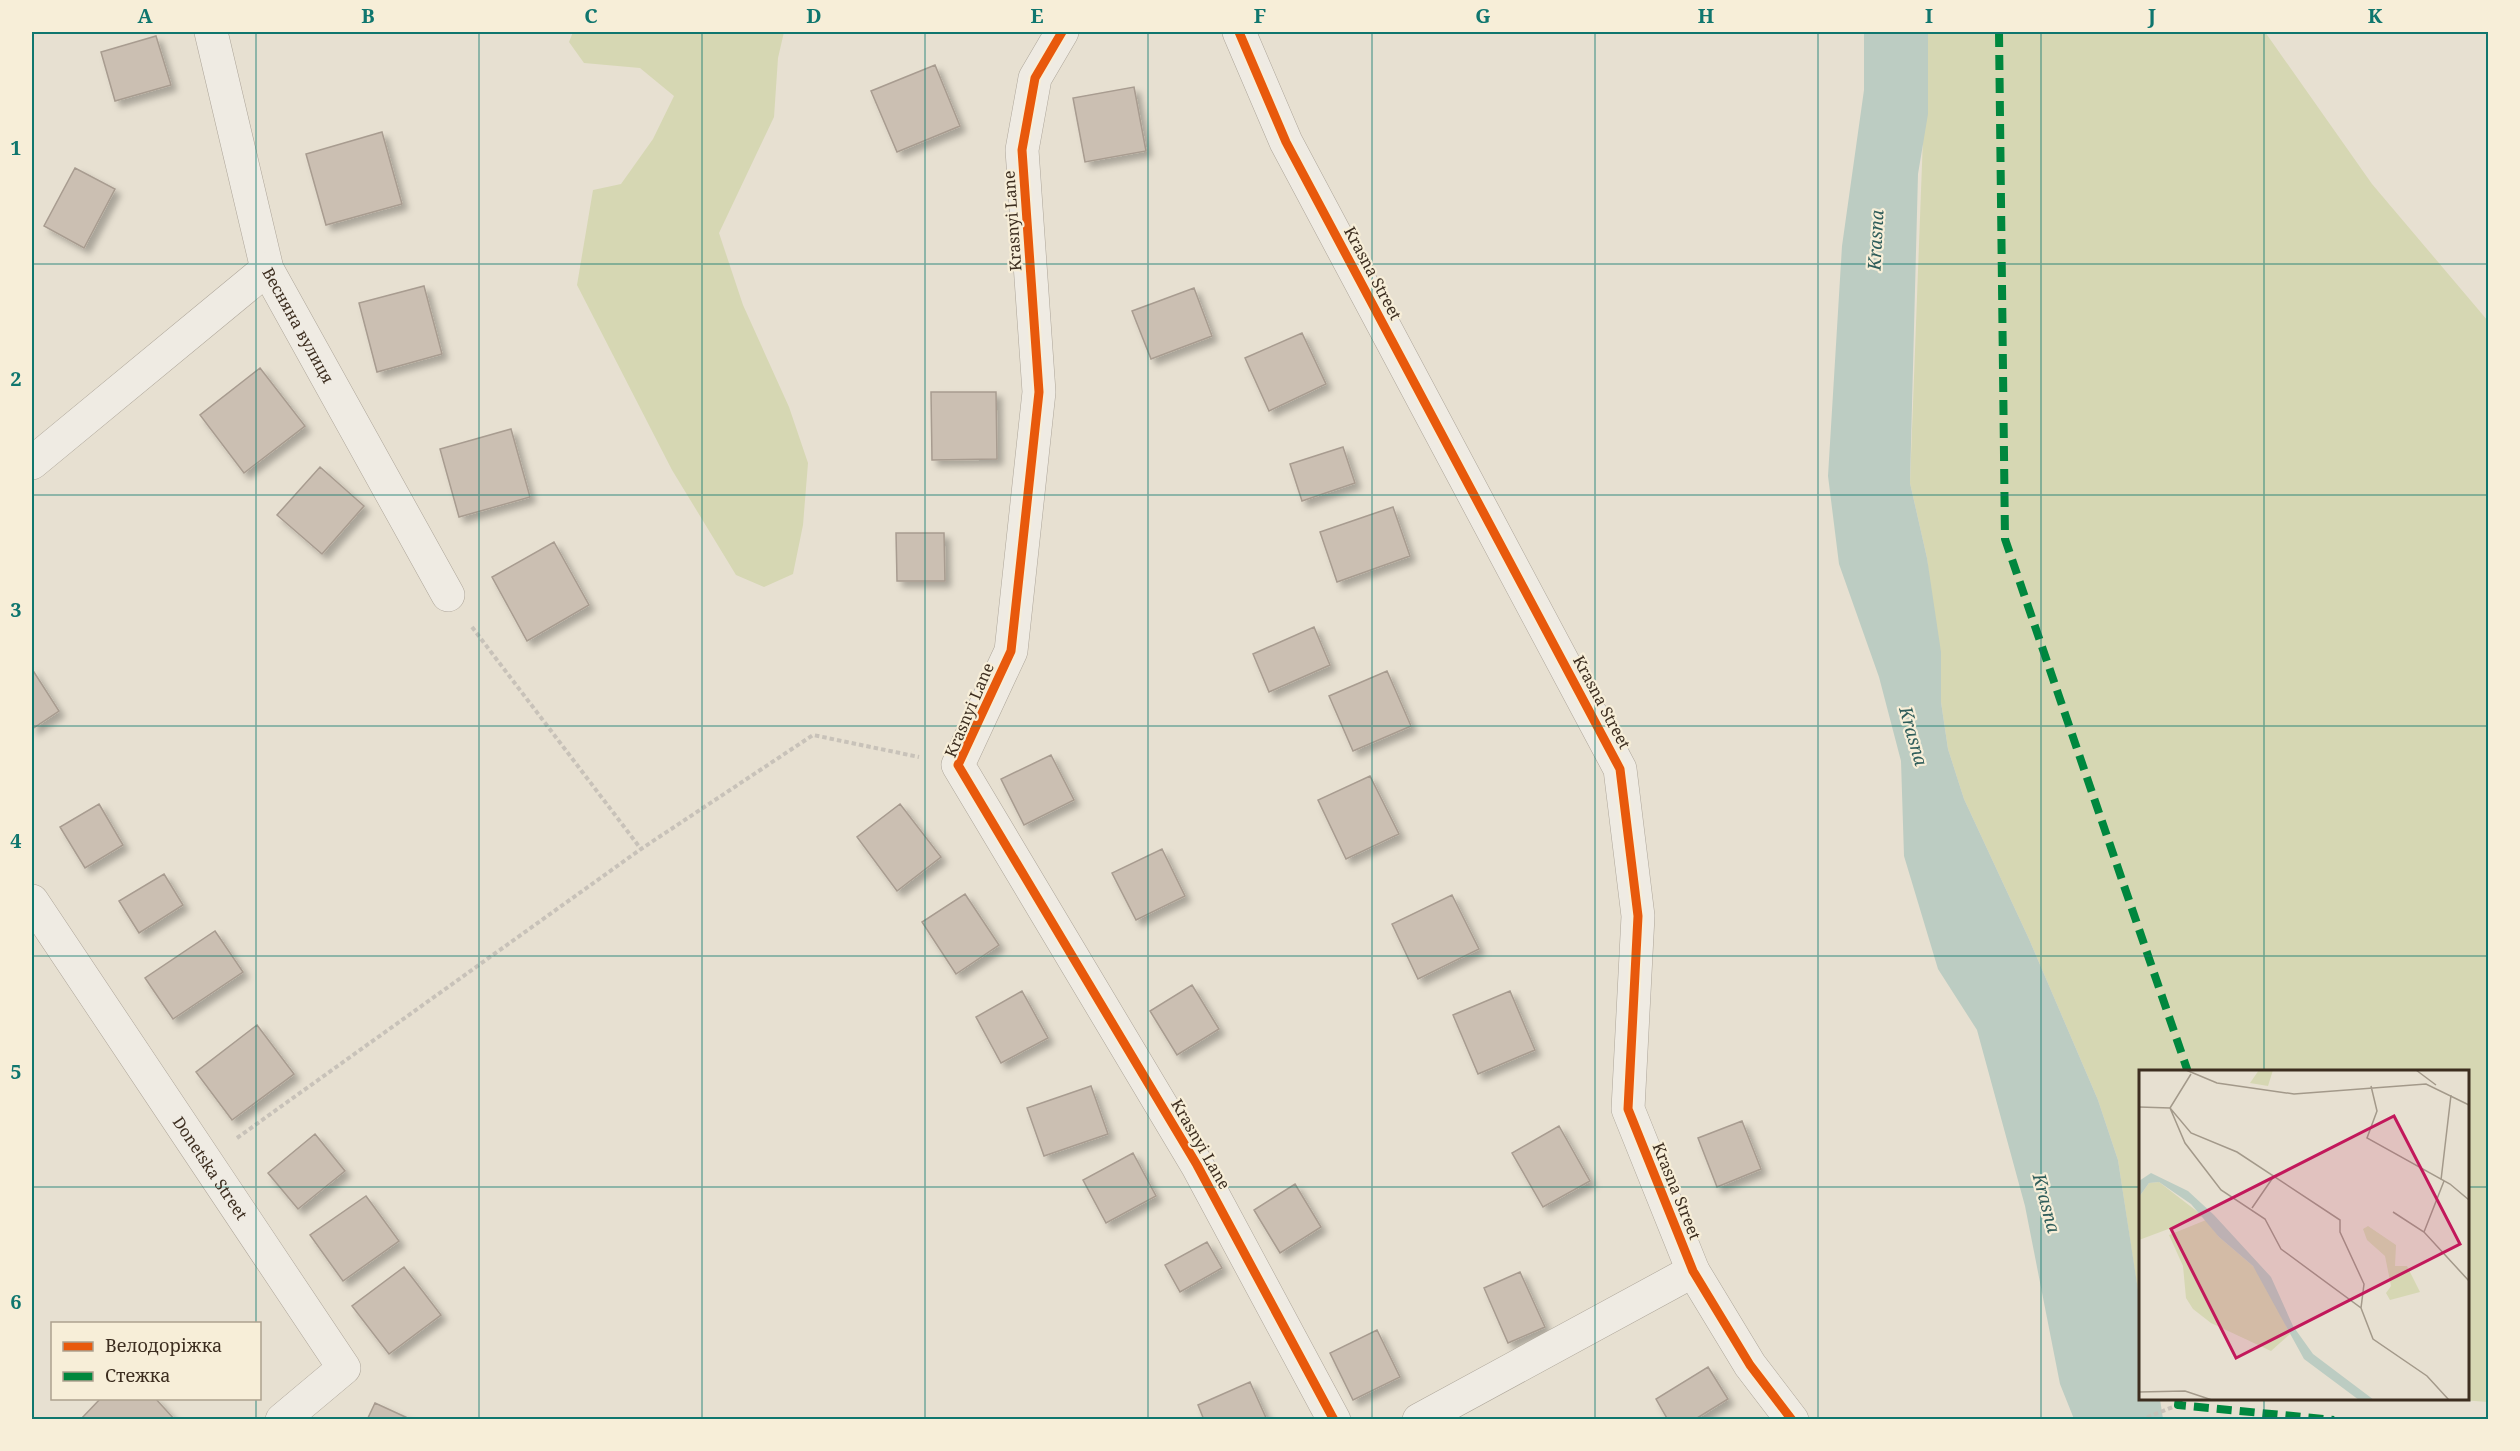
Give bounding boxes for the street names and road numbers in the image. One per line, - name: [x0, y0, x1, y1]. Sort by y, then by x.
- street label: Krasnyi Lane: [998, 170, 1026, 272]
- street label: Krasna Street: [1339, 222, 1407, 324]
- street label: Весняна вулиця: [257, 264, 339, 387]
- street label: Krasna Street: [1568, 651, 1636, 753]
- street label: Krasnyi Lane: [939, 659, 999, 761]
- street label: Krasnyi Lane: [1166, 1095, 1236, 1193]
- street label: Donetska Street: [168, 1112, 253, 1224]
- street label: Krasna Street: [1648, 1139, 1707, 1243]

